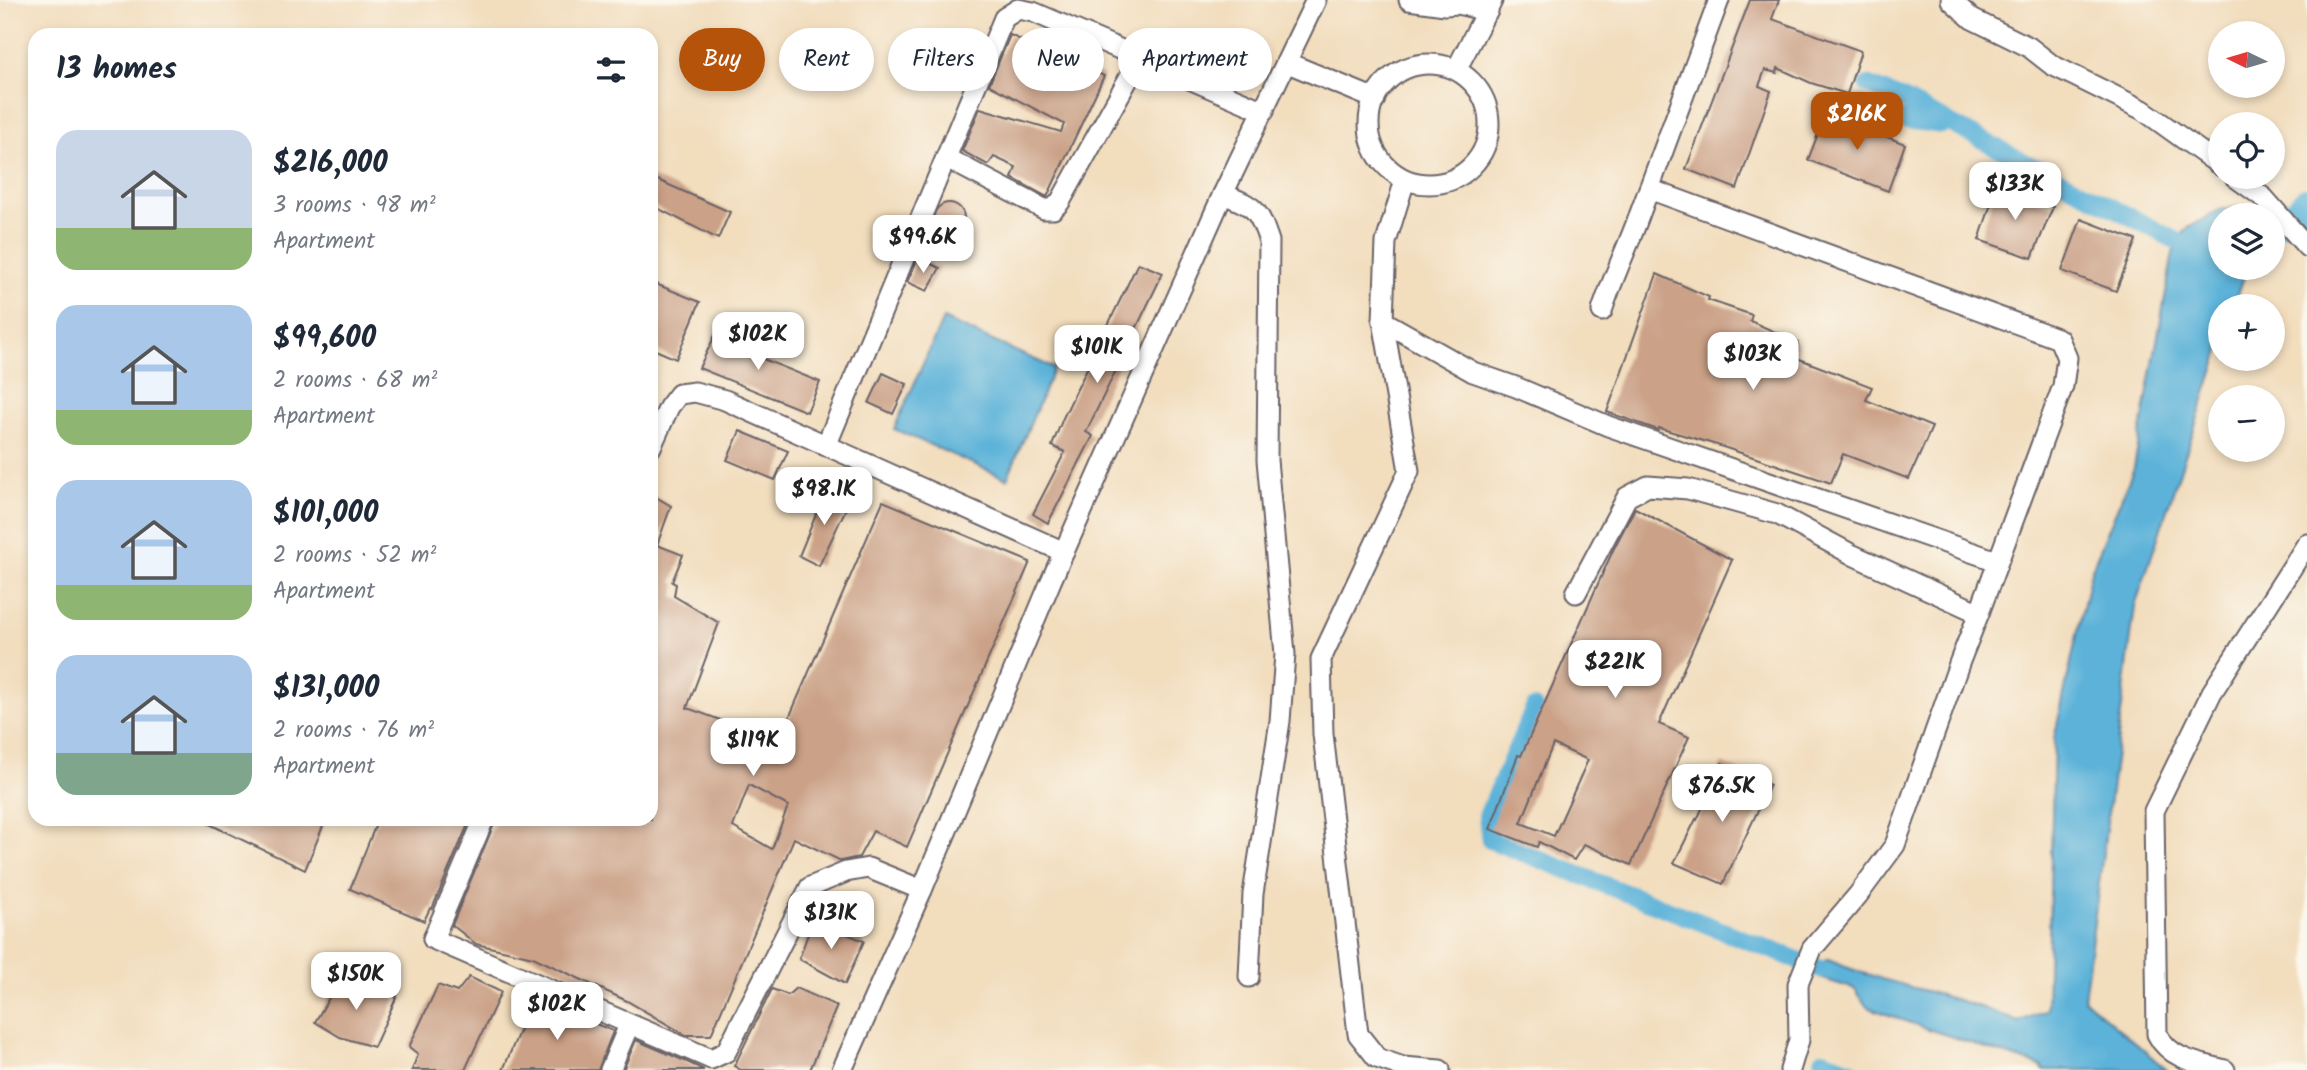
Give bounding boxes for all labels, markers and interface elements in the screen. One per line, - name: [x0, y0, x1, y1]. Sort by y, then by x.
- north arrow: [2208, 21, 2286, 98]
- map controls: [2208, 21, 2285, 462]
- chip: Buy: [679, 28, 765, 91]
- chip: Rent: [779, 28, 874, 91]
- chip: Filters: [888, 28, 998, 91]
- chip: New: [1012, 28, 1104, 91]
- chip: Apartment: [1118, 28, 1272, 91]
- text: 13 homes: [56, 46, 177, 94]
- icon: filters: [592, 51, 630, 89]
- pin: $216K: [1808, 92, 1906, 152]
- text: $216K: [1827, 97, 1887, 133]
- button: locate: [2208, 112, 2285, 189]
- text: $216,000: [273, 140, 388, 188]
- icon: home: [112, 158, 196, 242]
- pin: $133K: [1966, 162, 2064, 222]
- text: $133K: [1985, 167, 2045, 203]
- text: 3 rooms · 98 m²: [273, 188, 436, 224]
- button: layers: [2208, 203, 2285, 280]
- pin: $99.6K: [866, 216, 980, 275]
- text: $99.6K: [889, 220, 957, 256]
- text: Apartment: [273, 224, 375, 260]
- button: +: [2208, 294, 2285, 371]
- pin: $102K: [709, 312, 807, 372]
- text: $99,600: [273, 315, 376, 363]
- text: $102K: [728, 317, 788, 353]
- pin: $101K: [1048, 326, 1146, 385]
- text: $101K: [1070, 330, 1124, 366]
- pin: $103K: [1704, 332, 1802, 392]
- icon: home: [112, 333, 196, 417]
- text: $103K: [1724, 337, 1782, 373]
- text: 2 rooms · 68 m²: [273, 363, 437, 399]
- button: −: [2208, 385, 2285, 462]
- text: Apartment: [273, 399, 375, 435]
- pin: $98.1K: [767, 468, 881, 527]
- text: $98.1K: [791, 472, 857, 508]
- text: $101,000: [273, 490, 378, 538]
- icon: home: [112, 508, 196, 592]
- text: 2 rooms · 52 m²: [273, 538, 436, 574]
- text: Apartment: [273, 574, 375, 610]
- pin: $221K: [1566, 640, 1664, 700]
- text: $221K: [1584, 645, 1646, 681]
- text: $131,000: [273, 665, 379, 713]
- icon: home: [112, 683, 196, 767]
- text: 2 rooms · 76 m²: [273, 713, 434, 749]
- pin: $119K: [704, 718, 802, 778]
- text: $119K: [727, 723, 780, 759]
- text: Apartment: [273, 749, 375, 785]
- pin: $76.5K: [1665, 764, 1779, 824]
- text: $76.5K: [1688, 769, 1756, 805]
- pin: $131K: [782, 892, 880, 951]
- text: $131K: [804, 896, 858, 932]
- pin: $150K: [307, 953, 405, 1012]
- text: $150K: [327, 957, 385, 993]
- pin: $102K: [508, 982, 606, 1042]
- text: $102K: [527, 987, 587, 1023]

